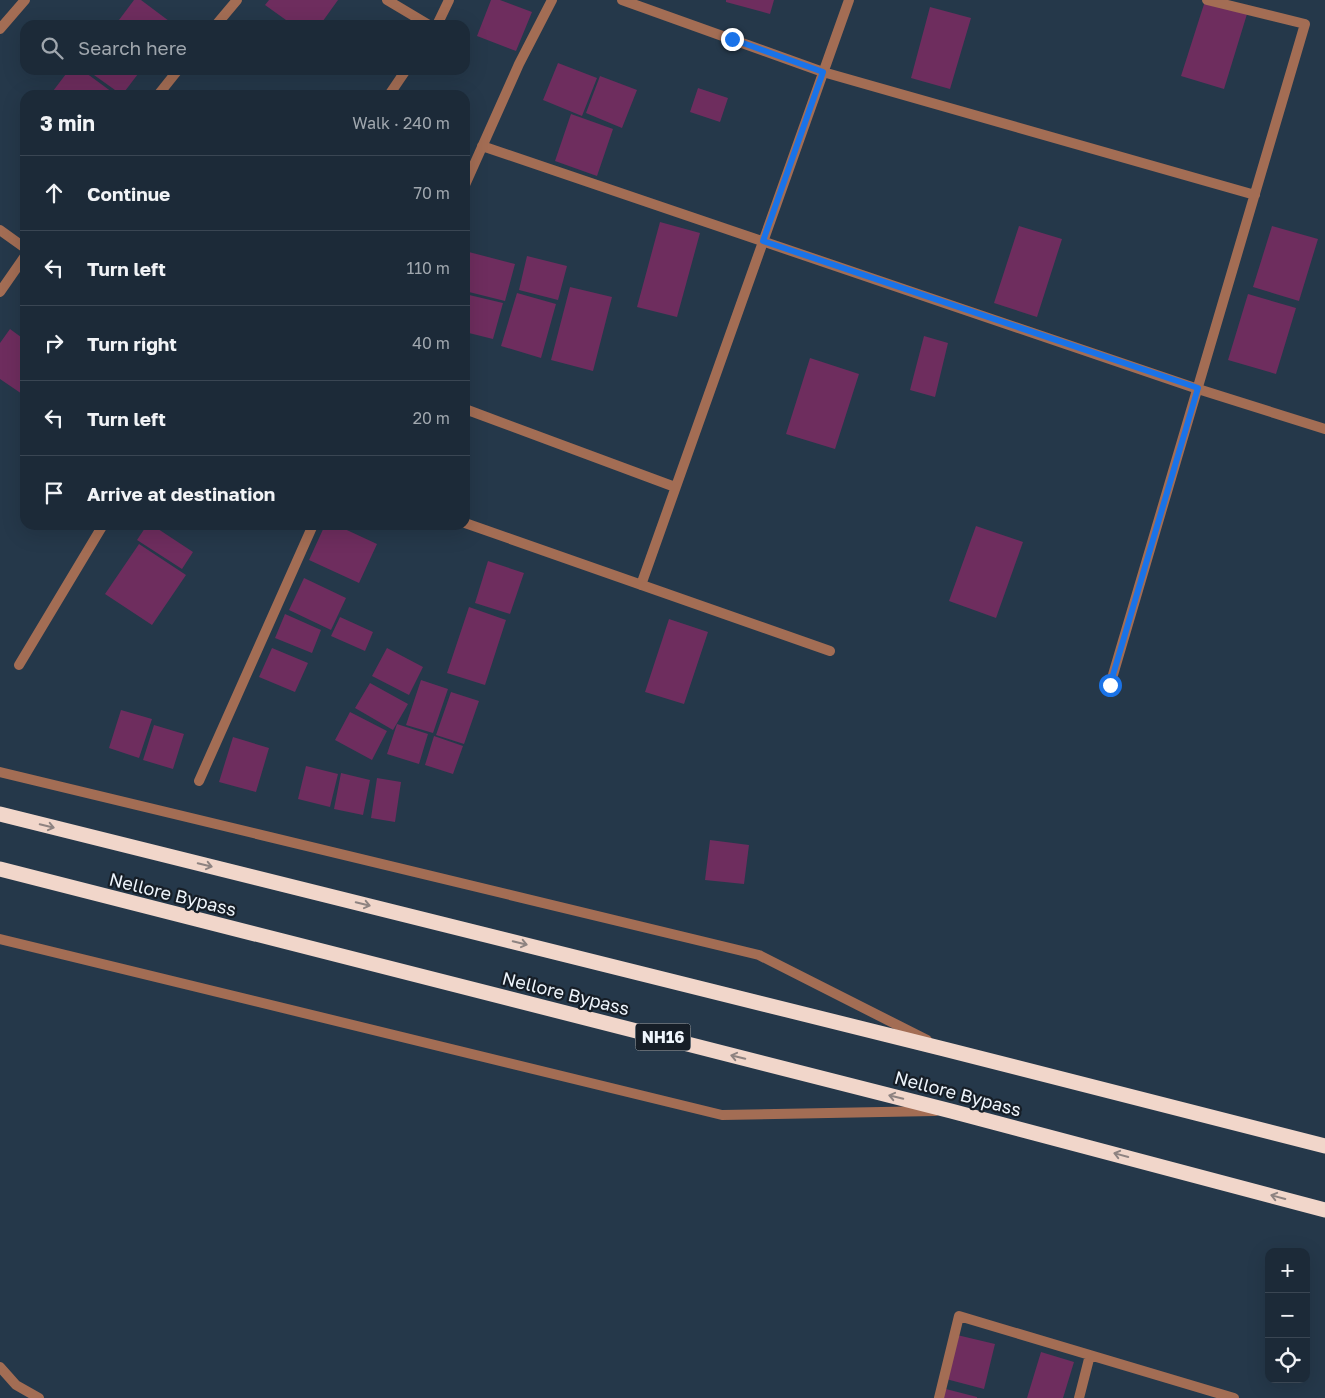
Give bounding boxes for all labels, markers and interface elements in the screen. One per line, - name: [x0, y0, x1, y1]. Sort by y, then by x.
- search box: [20, 20, 470, 75]
- route end: [721, 28, 744, 51]
- icon: search: [38, 34, 66, 62]
- text: Search here: [78, 36, 187, 59]
- text: 3 min: [40, 110, 95, 136]
- text: Walk · 240 m: [352, 113, 450, 133]
- icon: ahead: [40, 179, 68, 207]
- text: Continue: [87, 182, 170, 205]
- text: 70 m: [413, 183, 450, 203]
- icon: left: [40, 254, 68, 282]
- text: Turn left: [87, 257, 166, 280]
- text: 110 m: [406, 258, 450, 278]
- icon: right: [40, 329, 68, 357]
- text: Turn right: [87, 332, 177, 355]
- text: 40 m: [412, 333, 450, 353]
- icon: left: [40, 404, 68, 432]
- text: Turn left: [87, 407, 166, 430]
- text: 20 m: [413, 408, 450, 428]
- icon: arrive: [40, 479, 68, 507]
- text: Arrive at destination: [87, 482, 275, 505]
- route start: [1099, 674, 1122, 697]
- one-way arrow: [39, 822, 55, 831]
- one-way arrow: [197, 861, 213, 870]
- street label: Nellore Bypass: [107, 868, 239, 920]
- one-way arrow: [354, 900, 370, 909]
- one-way arrow: [512, 939, 528, 948]
- street label: Nellore Bypass: [500, 967, 632, 1019]
- road number: NH16: [636, 1024, 690, 1050]
- one-way arrow: [731, 1051, 747, 1061]
- street label: Nellore Bypass: [892, 1066, 1024, 1120]
- one-way arrow: [888, 1091, 904, 1101]
- one-way arrow: [1113, 1150, 1129, 1160]
- one-way arrow: [1270, 1192, 1286, 1201]
- map controls: [1265, 1248, 1310, 1383]
- button: +: [1265, 1248, 1310, 1293]
- button: −: [1265, 1293, 1310, 1338]
- button: locate: [1265, 1338, 1310, 1383]

